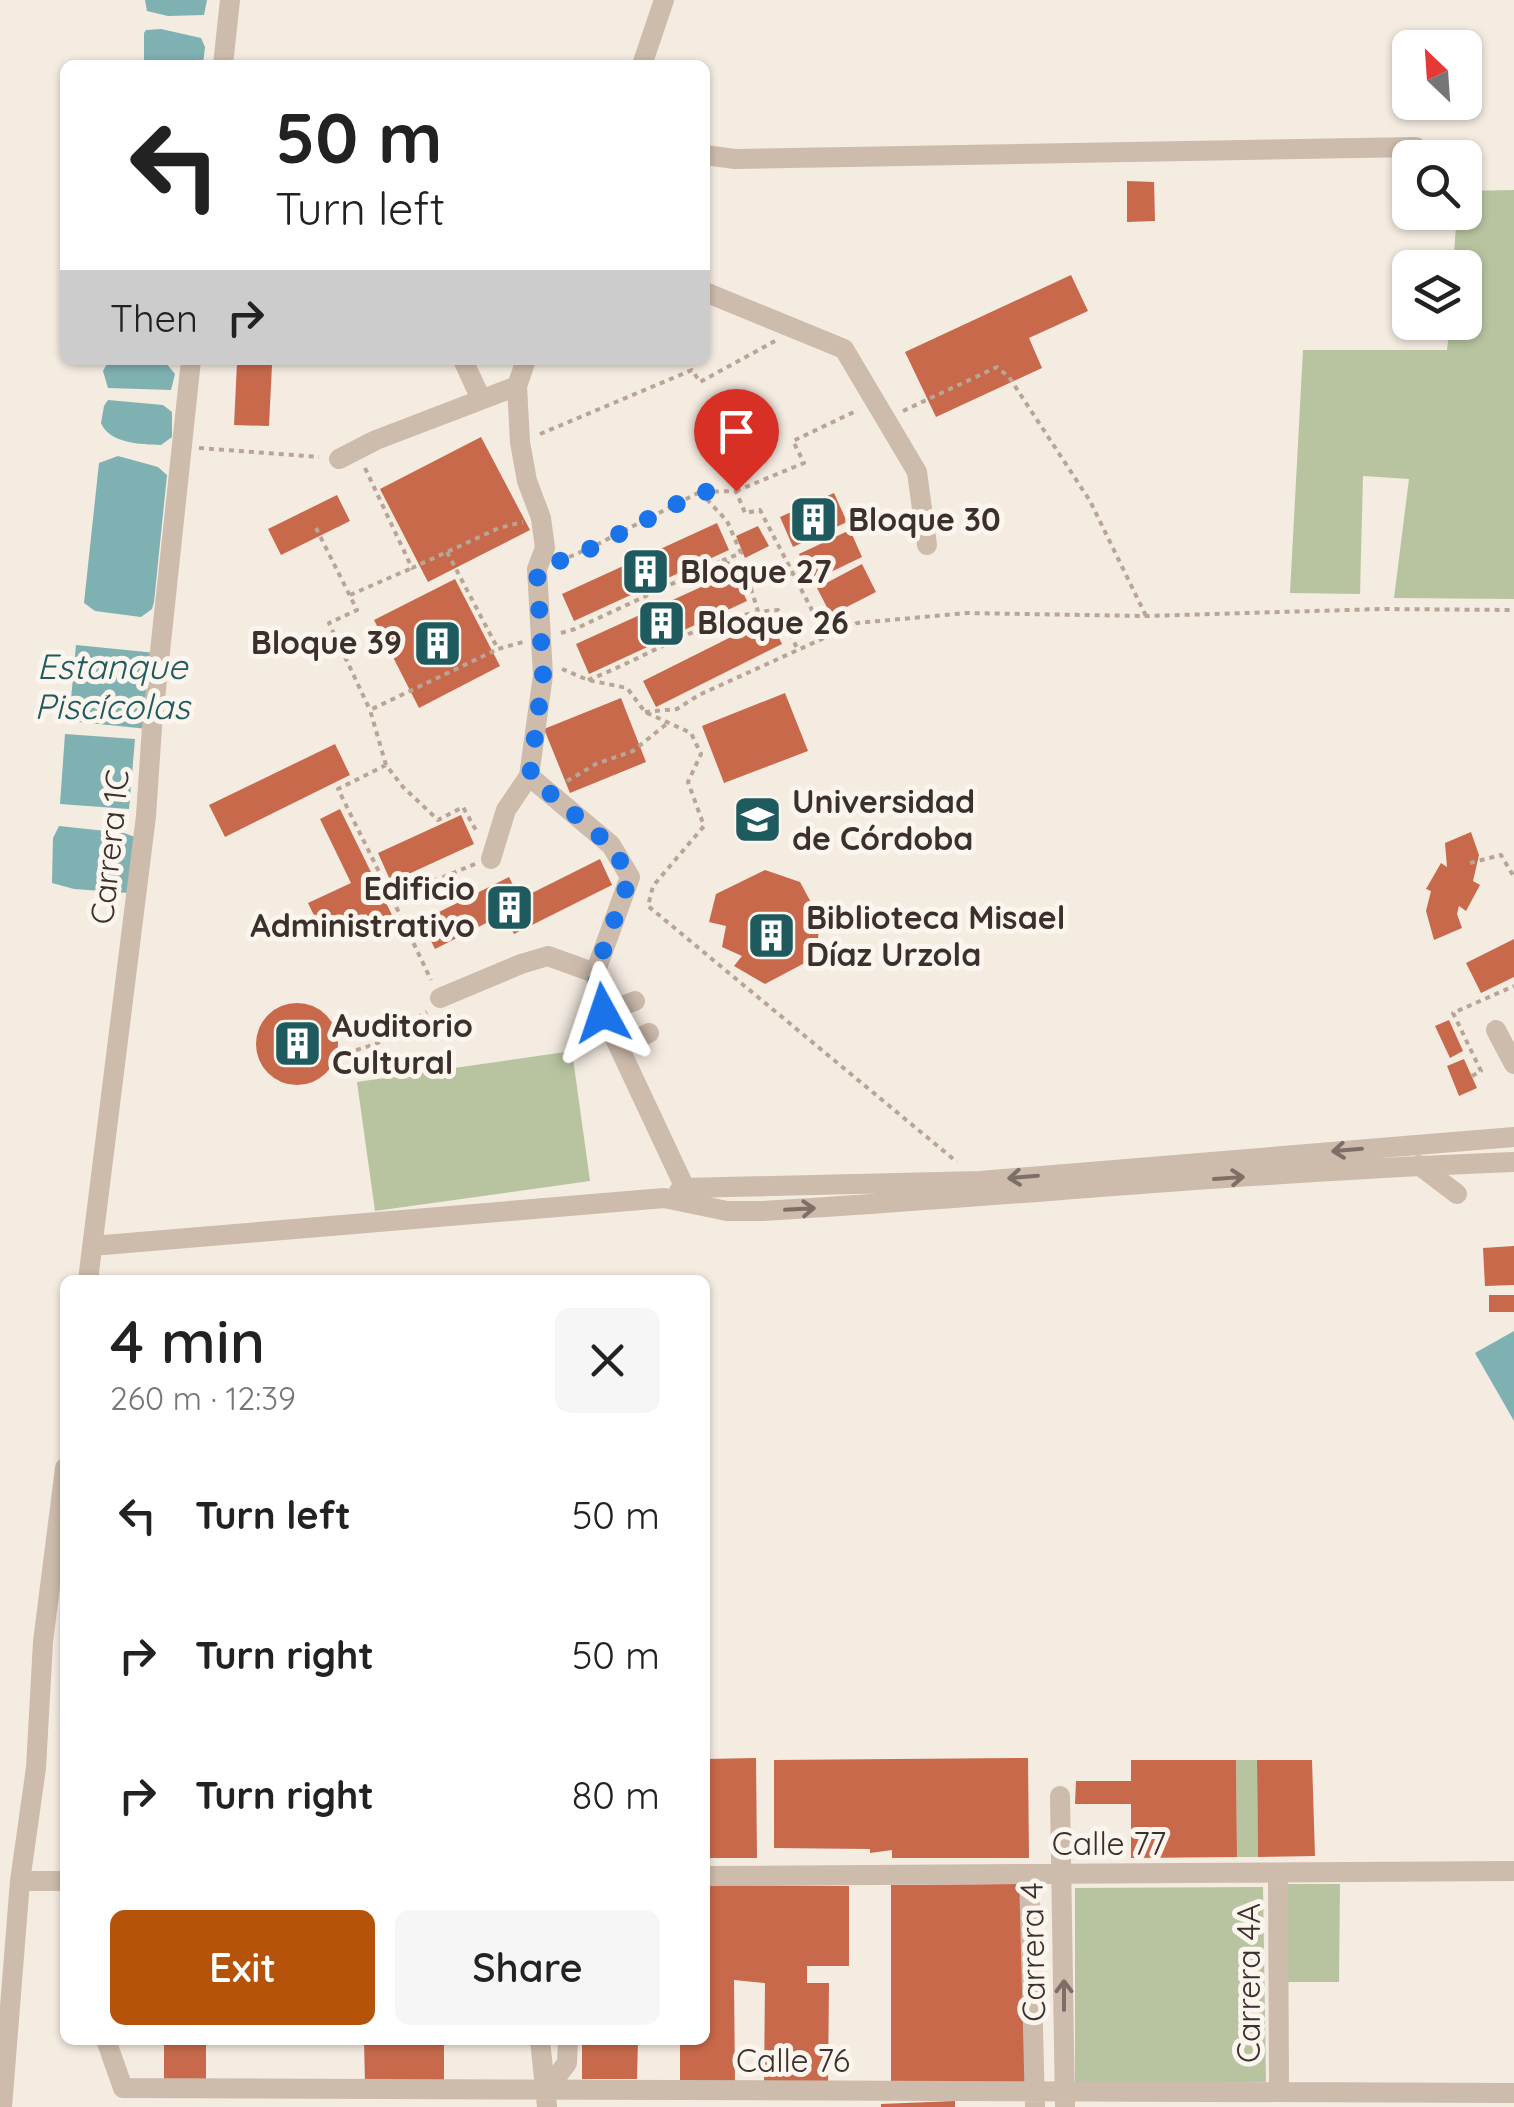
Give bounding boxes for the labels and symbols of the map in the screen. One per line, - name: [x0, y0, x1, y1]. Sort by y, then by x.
- north arrow: [1392, 30, 1482, 120]
- pin: [694, 389, 779, 492]
- building icon: Bloque 30: [787, 494, 839, 546]
- place label: Bloque 30: [848, 499, 1001, 539]
- building icon: Bloque 27: [619, 546, 671, 598]
- place label: Bloque 27: [680, 551, 832, 591]
- building icon: Bloque 26: [636, 597, 688, 649]
- place label: Bloque 26: [697, 602, 849, 642]
- building icon: Bloque 39: [411, 617, 463, 669]
- place label: Bloque 39: [251, 622, 402, 662]
- water label: Estanque Piscícolas: [34, 644, 192, 728]
- street label: Carrera 1C: [81, 768, 137, 926]
- place label: Universidad de Córdoba: [792, 781, 975, 858]
- school or university icon: Universidad de Córdoba: [731, 794, 783, 846]
- place label: Edificio Administrativo: [250, 868, 475, 945]
- building icon: Edificio Administrativo: [484, 881, 536, 933]
- place label: Biblioteca Misael Díaz Urzola: [806, 897, 1065, 974]
- building icon: Biblioteca Misael Díaz Urzola: [745, 910, 797, 962]
- position arrow: [551, 961, 655, 1065]
- place label: Auditorio Cultural: [332, 1005, 473, 1082]
- building icon: Auditorio Cultural: [271, 1018, 323, 1070]
- one-way arrow: [1331, 1141, 1364, 1160]
- one-way arrow: [1008, 1168, 1040, 1187]
- one-way arrow: [1213, 1169, 1245, 1188]
- one-way arrow: [784, 1199, 816, 1218]
- street label: Calle 77: [1052, 1823, 1166, 1863]
- street label: Carrera 4: [1011, 1882, 1053, 2022]
- street label: Carrera 4A: [1228, 1903, 1268, 2063]
- one-way arrow: [1054, 1979, 1074, 2012]
- street label: Calle 76: [736, 2040, 850, 2080]

